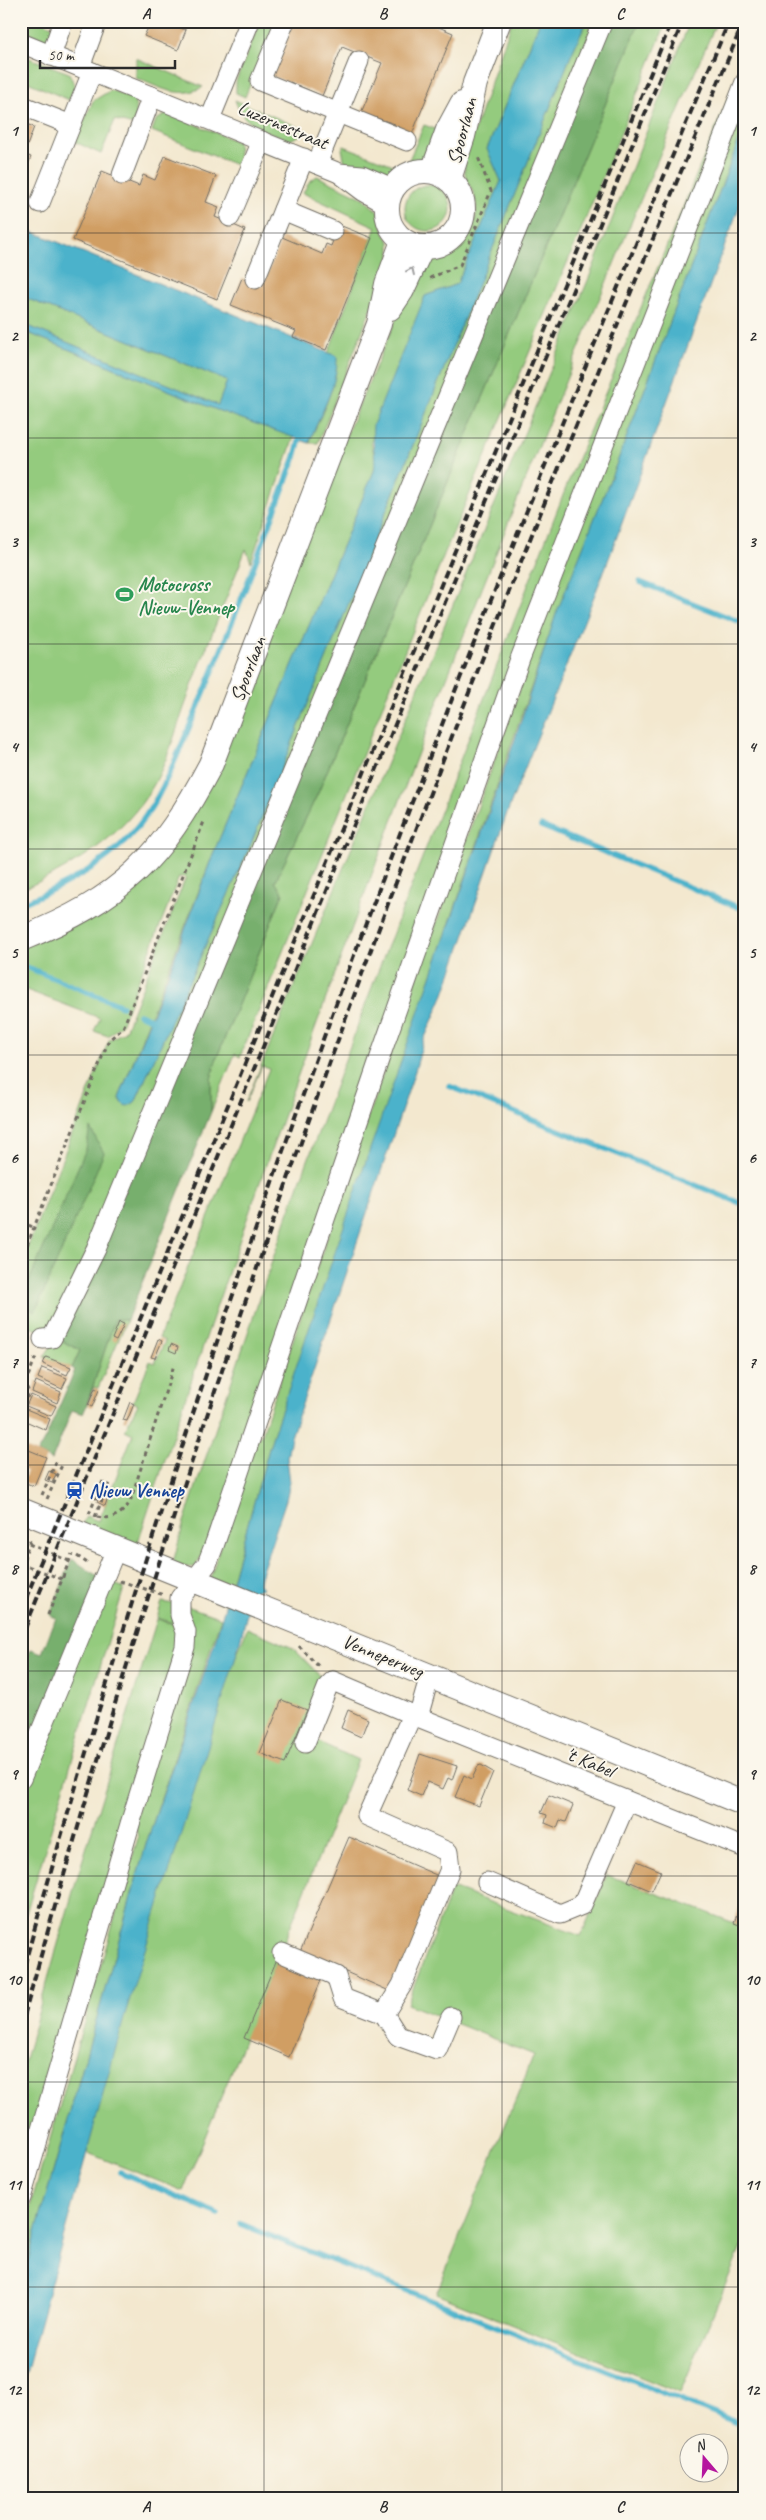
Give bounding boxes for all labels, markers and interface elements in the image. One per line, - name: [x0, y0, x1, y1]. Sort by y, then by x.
- text: A: [142, 4, 152, 24]
- text: B: [379, 4, 389, 24]
- text: C: [616, 4, 626, 24]
- scale bar: [40, 38, 175, 70]
- text: 50 m: [48, 46, 75, 65]
- street label: Spoorlaan: [441, 94, 483, 167]
- street label: Luzernestraat: [234, 95, 334, 156]
- text: 1: [10, 121, 19, 141]
- text: 1: [748, 121, 757, 141]
- one-way arrow: [404, 267, 415, 276]
- text: 2: [10, 326, 19, 346]
- text: 2: [748, 326, 757, 346]
- text: 3: [10, 532, 19, 552]
- text: 3: [748, 532, 757, 552]
- place label: Motocross Nieuw-Vennep: [138, 572, 236, 620]
- sports icon: Motocross Nieuw-Vennep: [114, 585, 134, 605]
- street label: Spoorlaan: [224, 632, 272, 705]
- text: 4: [10, 737, 19, 757]
- text: 4: [748, 737, 757, 757]
- text: 5: [11, 943, 20, 963]
- text: 5: [749, 943, 758, 963]
- text: 6: [10, 1148, 19, 1168]
- text: 6: [748, 1148, 757, 1168]
- text: 7: [10, 1353, 19, 1373]
- text: 7: [748, 1353, 757, 1373]
- place label: Nieuw Vennep: [89, 1478, 185, 1503]
- station icon: Nieuw Vennep: [65, 1480, 85, 1500]
- text: 8: [10, 1559, 19, 1579]
- text: 8: [748, 1559, 757, 1579]
- street label: Venneperweg: [339, 1628, 429, 1684]
- street label: 't Kabel: [562, 1741, 621, 1784]
- text: 9: [10, 1764, 19, 1784]
- text: 9: [748, 1764, 757, 1784]
- text: 10: [7, 1970, 23, 1990]
- text: 10: [745, 1970, 761, 1990]
- text: 11: [7, 2175, 23, 2195]
- text: 11: [745, 2175, 761, 2195]
- text: 12: [7, 2380, 23, 2400]
- text: 12: [745, 2380, 761, 2400]
- north arrow: [678, 2432, 728, 2482]
- text: N: [693, 2436, 709, 2456]
- text: A: [142, 2497, 152, 2517]
- text: B: [379, 2497, 389, 2517]
- text: C: [616, 2497, 626, 2517]

